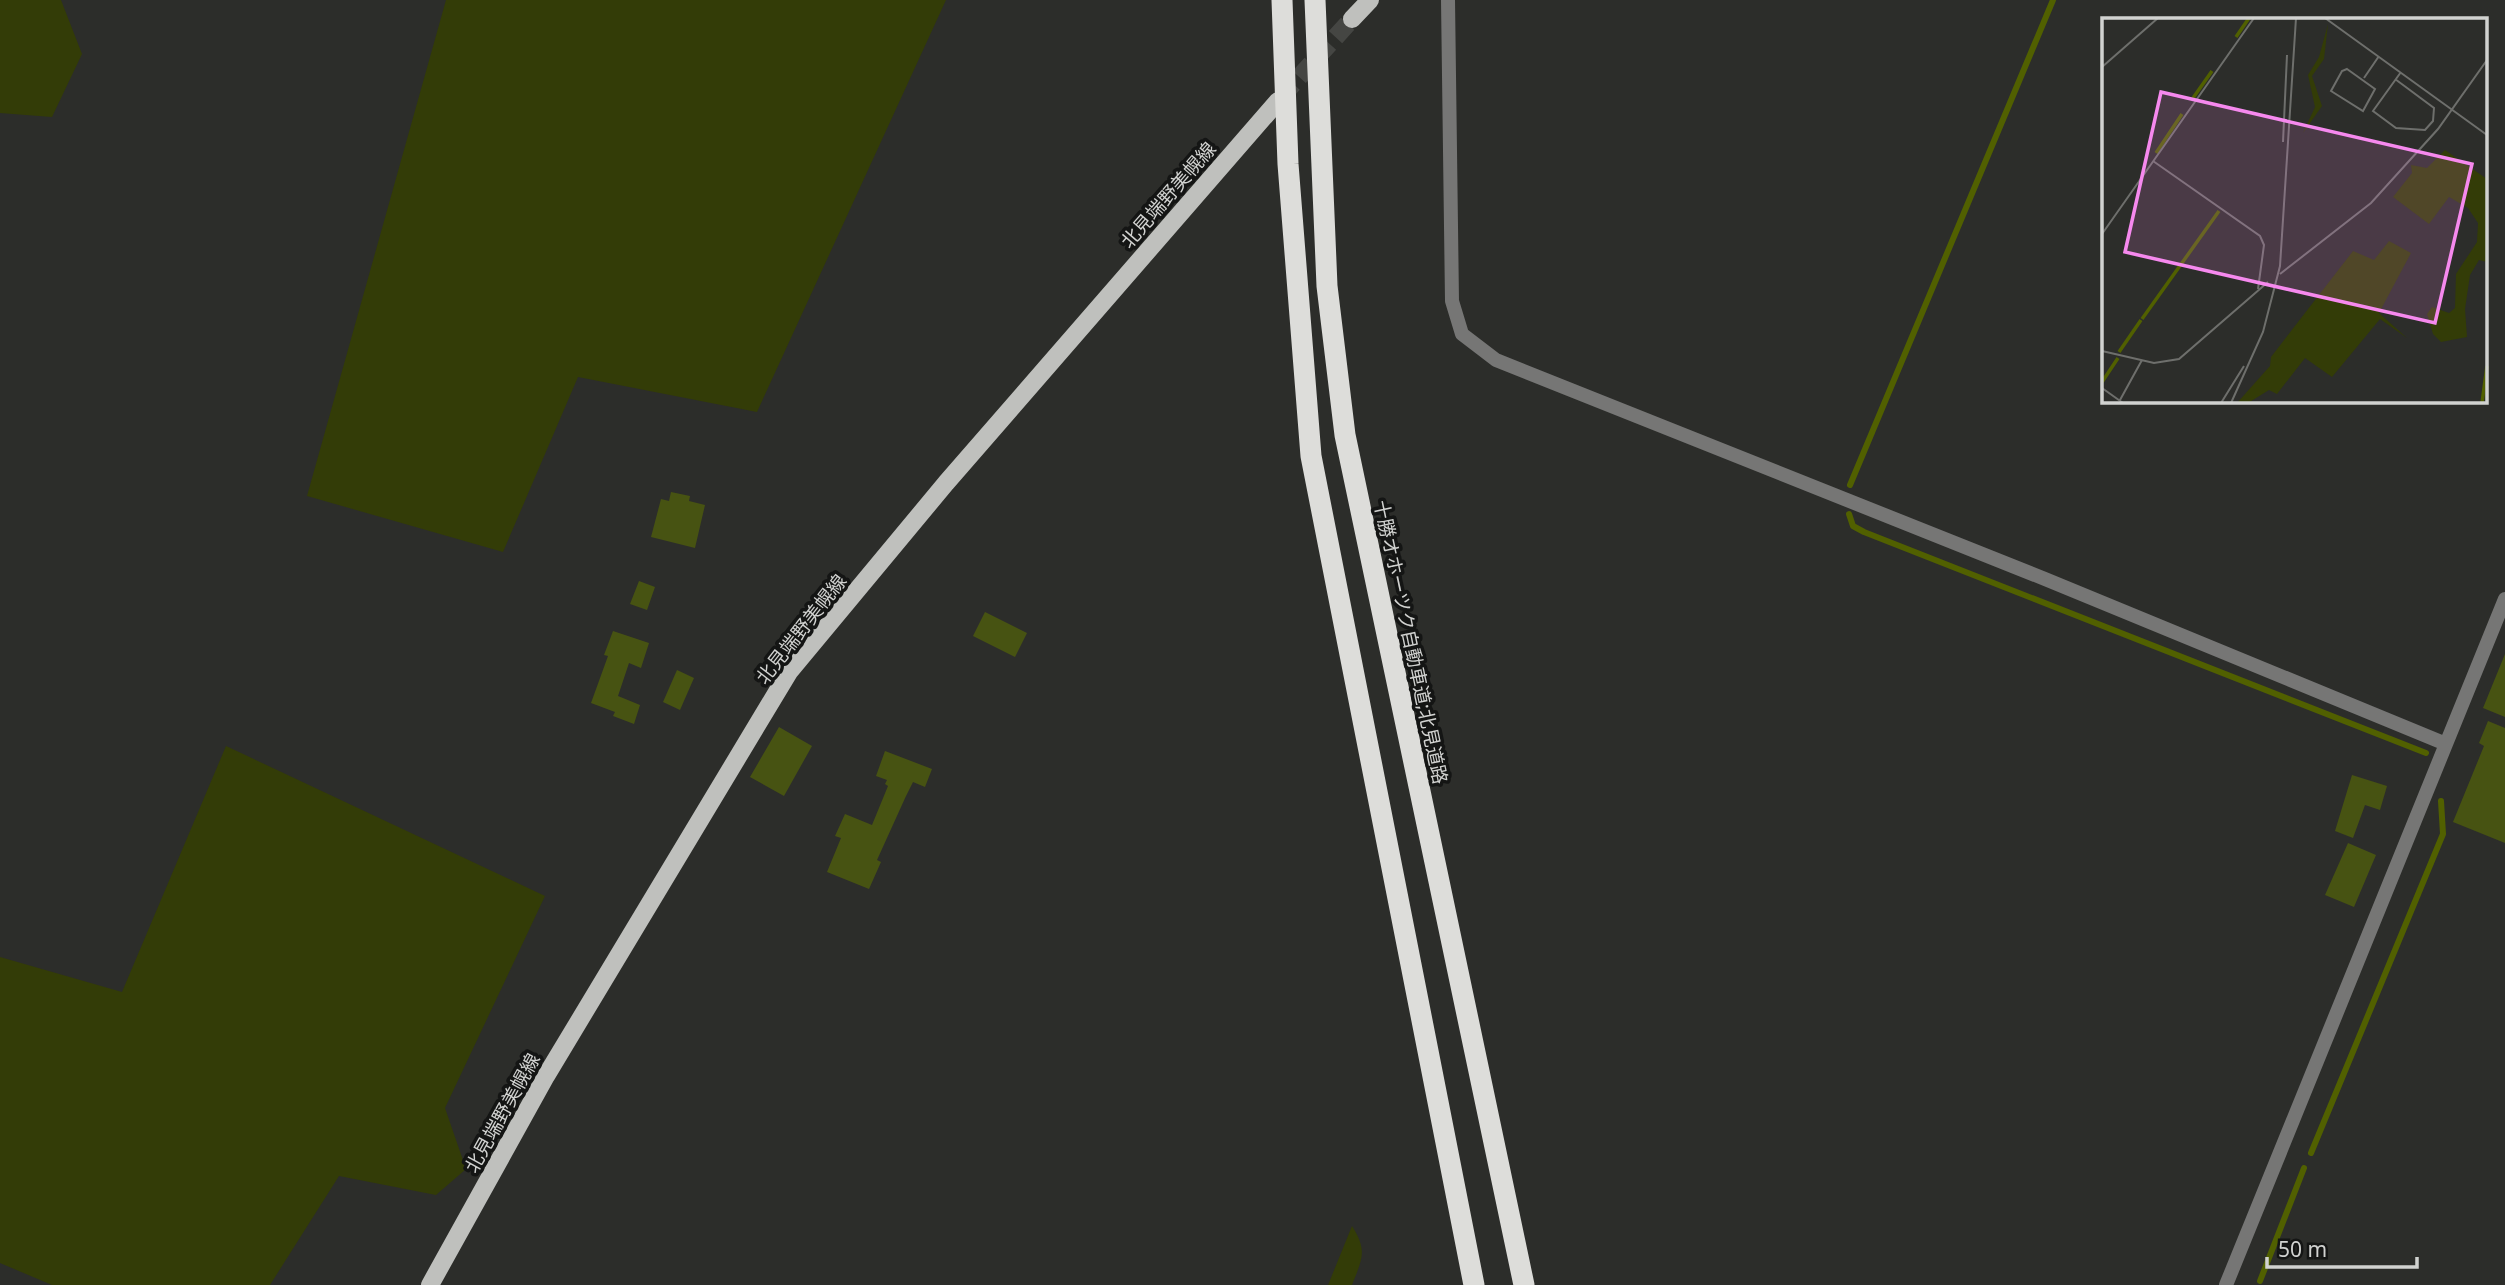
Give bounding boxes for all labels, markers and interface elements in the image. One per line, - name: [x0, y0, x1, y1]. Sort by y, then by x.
- inset map: [2102, 18, 2488, 402]
- street label: 北見端野美幌線: [1115, 136, 1221, 254]
- street label: 十勝オホーツク自動車道;北見道路: [1368, 498, 1454, 786]
- street label: 北見端野美幌線: [750, 569, 852, 689]
- street label: 北見端野美幌線: [458, 1049, 546, 1177]
- scale bar: [2267, 1226, 2418, 1270]
- text: 50 m: [2278, 1235, 2327, 1263]

